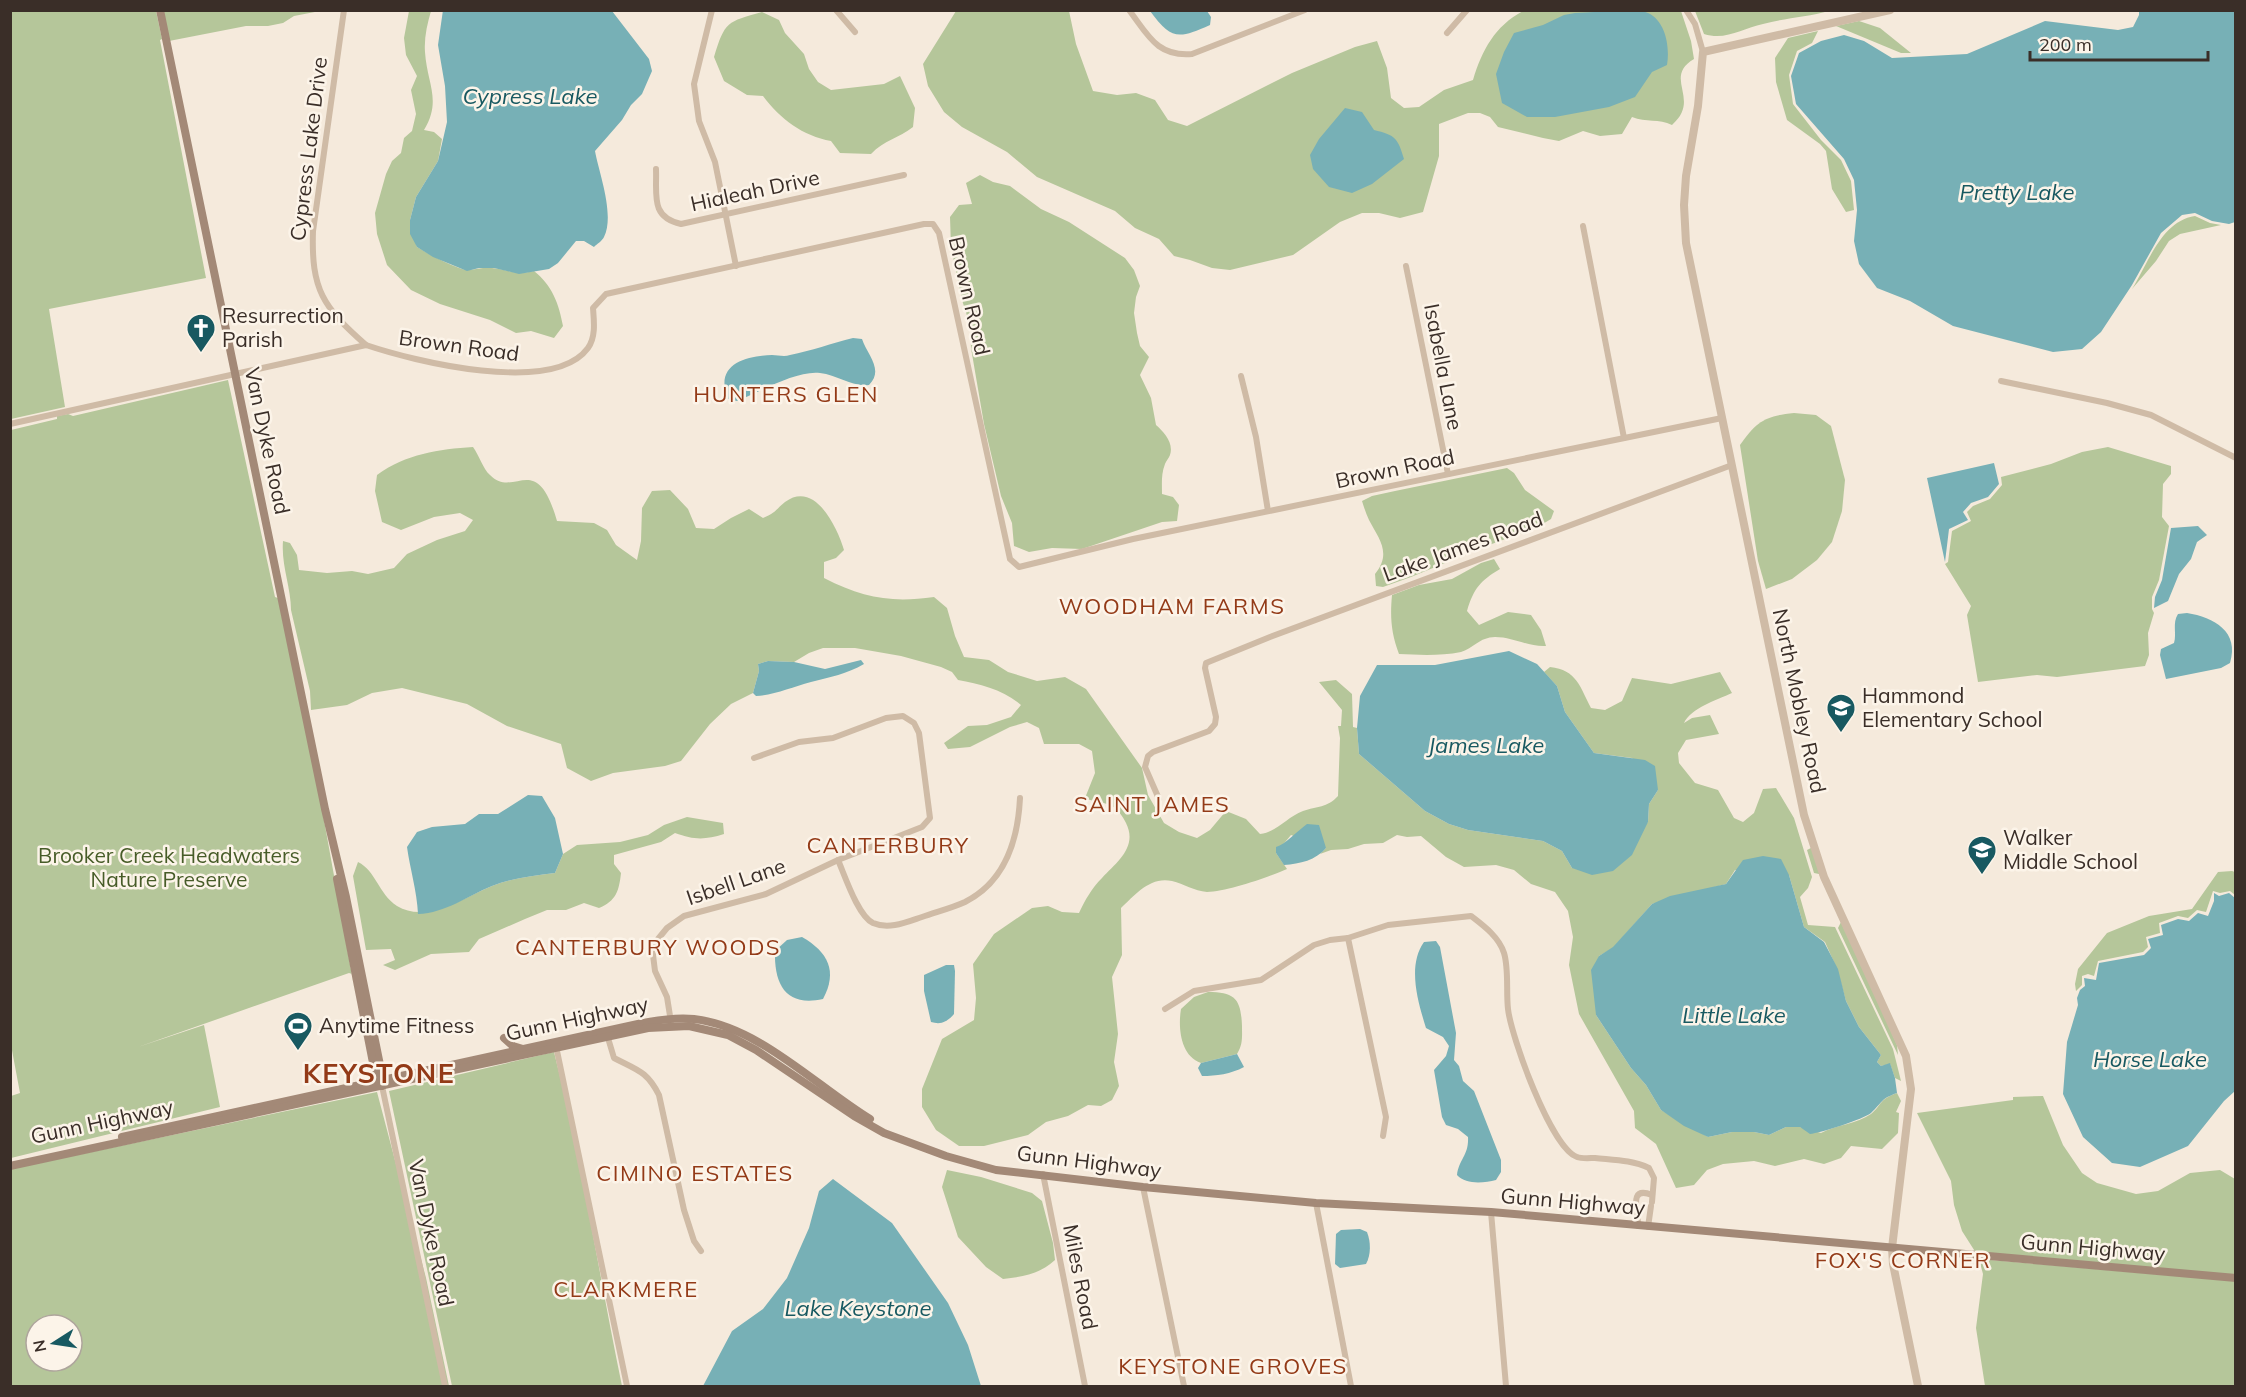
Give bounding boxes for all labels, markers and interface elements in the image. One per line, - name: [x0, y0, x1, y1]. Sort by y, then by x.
- scale bar: [2030, 24, 2208, 62]
- text: 200 m: [2039, 33, 2092, 56]
- street label: Cypress Lake Drive: [284, 55, 332, 242]
- water label: Cypress Lake: [462, 82, 598, 110]
- street label: Hialeah Drive: [688, 164, 822, 216]
- water label: Pretty Lake: [1960, 178, 2074, 206]
- street label: Brown Road: [944, 234, 996, 358]
- street label: Isabella Lane: [1419, 301, 1469, 432]
- place label: Resurrection Parish: [222, 302, 344, 352]
- church icon: Resurrection Parish: [185, 312, 217, 354]
- street label: Brown Road: [397, 324, 521, 366]
- street label: Van Dyke Road: [240, 365, 296, 517]
- district label: HUNTERS GLEN: [693, 380, 879, 408]
- street label: Brown Road: [1333, 443, 1457, 493]
- street label: Lake James Road: [1379, 505, 1546, 587]
- district label: WOODHAM FARMS: [1059, 592, 1285, 620]
- street label: North Mobley Road: [1768, 606, 1832, 795]
- place label: Hammond Elementary School: [1862, 682, 2043, 732]
- school or university icon: Hammond Elementary School: [1825, 692, 1857, 734]
- water label: James Lake: [1426, 731, 1544, 759]
- district label: SAINT JAMES: [1074, 790, 1230, 818]
- place label: Walker Middle School: [2003, 824, 2138, 874]
- district label: CANTERBURY: [806, 831, 970, 859]
- school or university icon: Walker Middle School: [1966, 834, 1998, 876]
- park label: Brooker Creek Headwaters Nature Preserve: [38, 842, 300, 892]
- street label: Isbell Lane: [683, 852, 789, 910]
- district label: CANTERBURY WOODS: [515, 933, 781, 961]
- street label: Gunn Highway: [503, 990, 651, 1046]
- water label: Little Lake: [1682, 1001, 1786, 1029]
- sports icon: Anytime Fitness: [282, 1010, 314, 1052]
- place label: Anytime Fitness: [319, 1012, 474, 1038]
- water label: Horse Lake: [2093, 1045, 2207, 1073]
- district label: KEYSTONE: [303, 1056, 455, 1090]
- street label: Gunn Highway: [28, 1093, 176, 1149]
- street label: Gunn Highway: [1015, 1139, 1163, 1183]
- street label: Van Dyke Road: [404, 1157, 460, 1309]
- district label: CIMINO ESTATES: [596, 1159, 794, 1187]
- street label: Gunn Highway: [1500, 1182, 1647, 1220]
- street label: Miles Road: [1058, 1222, 1104, 1332]
- street label: Gunn Highway: [2020, 1228, 2167, 1266]
- district label: FOX'S CORNER: [1815, 1246, 1991, 1274]
- district label: CLARKMERE: [553, 1275, 699, 1303]
- water label: Lake Keystone: [785, 1294, 931, 1322]
- north arrow: [24, 1313, 84, 1373]
- text: N: [28, 1338, 50, 1354]
- district label: KEYSTONE GROVES: [1118, 1352, 1348, 1380]

